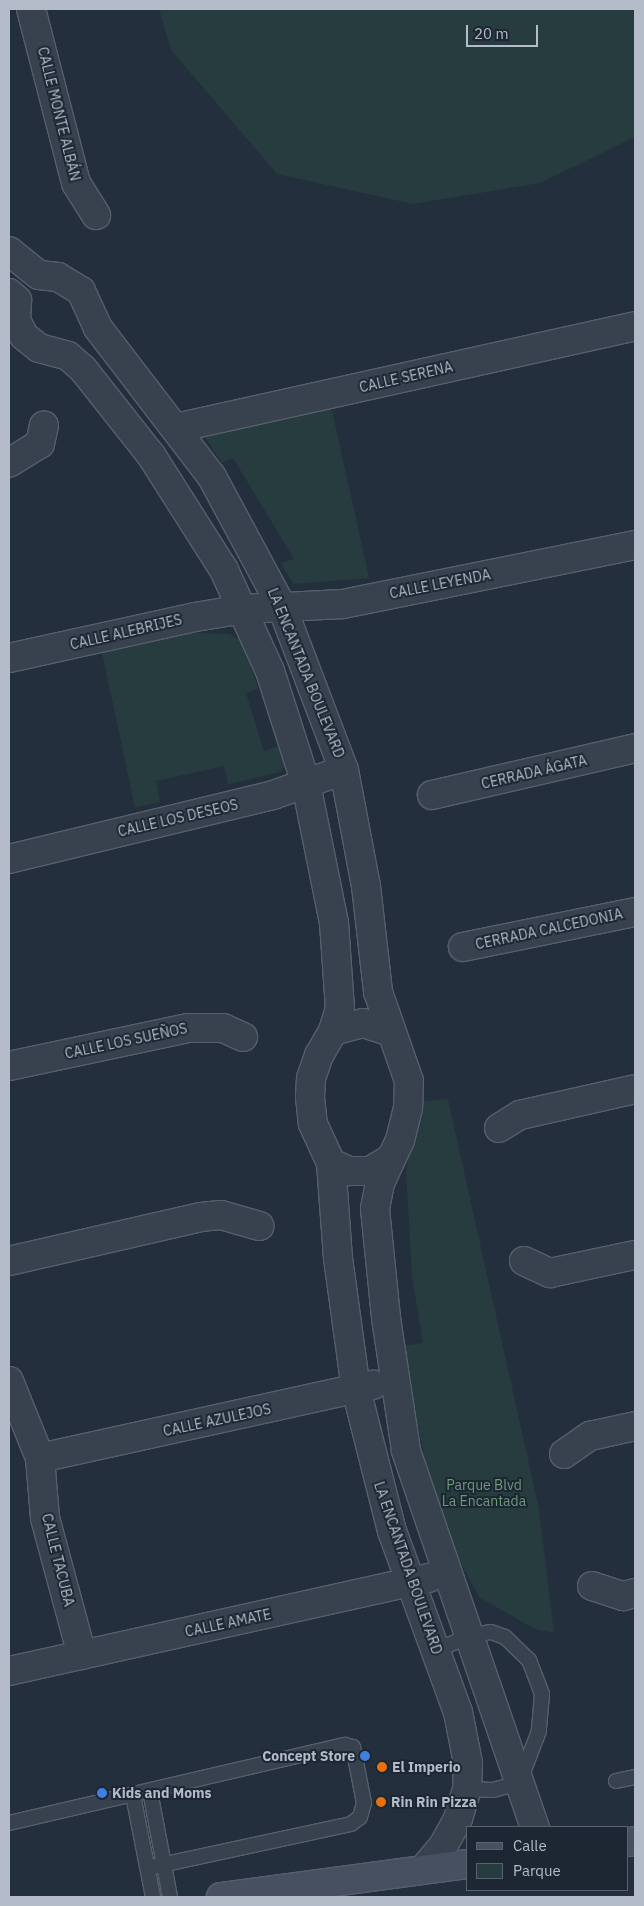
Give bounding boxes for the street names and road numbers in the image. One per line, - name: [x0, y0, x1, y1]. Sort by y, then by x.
- street label: CALLE MONTE ALBÁN: [34, 45, 84, 183]
- street label: CALLE SERENA: [358, 358, 454, 396]
- street label: CALLE LEYENDA: [388, 566, 492, 602]
- street label: LA ENCANTADA BOULEVARD: [264, 586, 348, 760]
- street label: CALLE ALEBRIJES: [68, 611, 184, 653]
- street label: CERRADA ÁGATA: [480, 752, 588, 792]
- street label: CALLE LOS DESEOS: [116, 796, 240, 840]
- street label: CERRADA CALCEDONIA: [474, 905, 624, 953]
- street label: CALLE LOS SUEÑOS: [63, 1020, 189, 1062]
- street label: CALLE AZULEJOS: [162, 1400, 272, 1440]
- street label: LA ENCANTADA BOULEVARD: [370, 1479, 446, 1657]
- street label: CALLE TACUBA: [38, 1512, 78, 1608]
- street label: CALLE AMATE: [183, 1606, 273, 1640]

